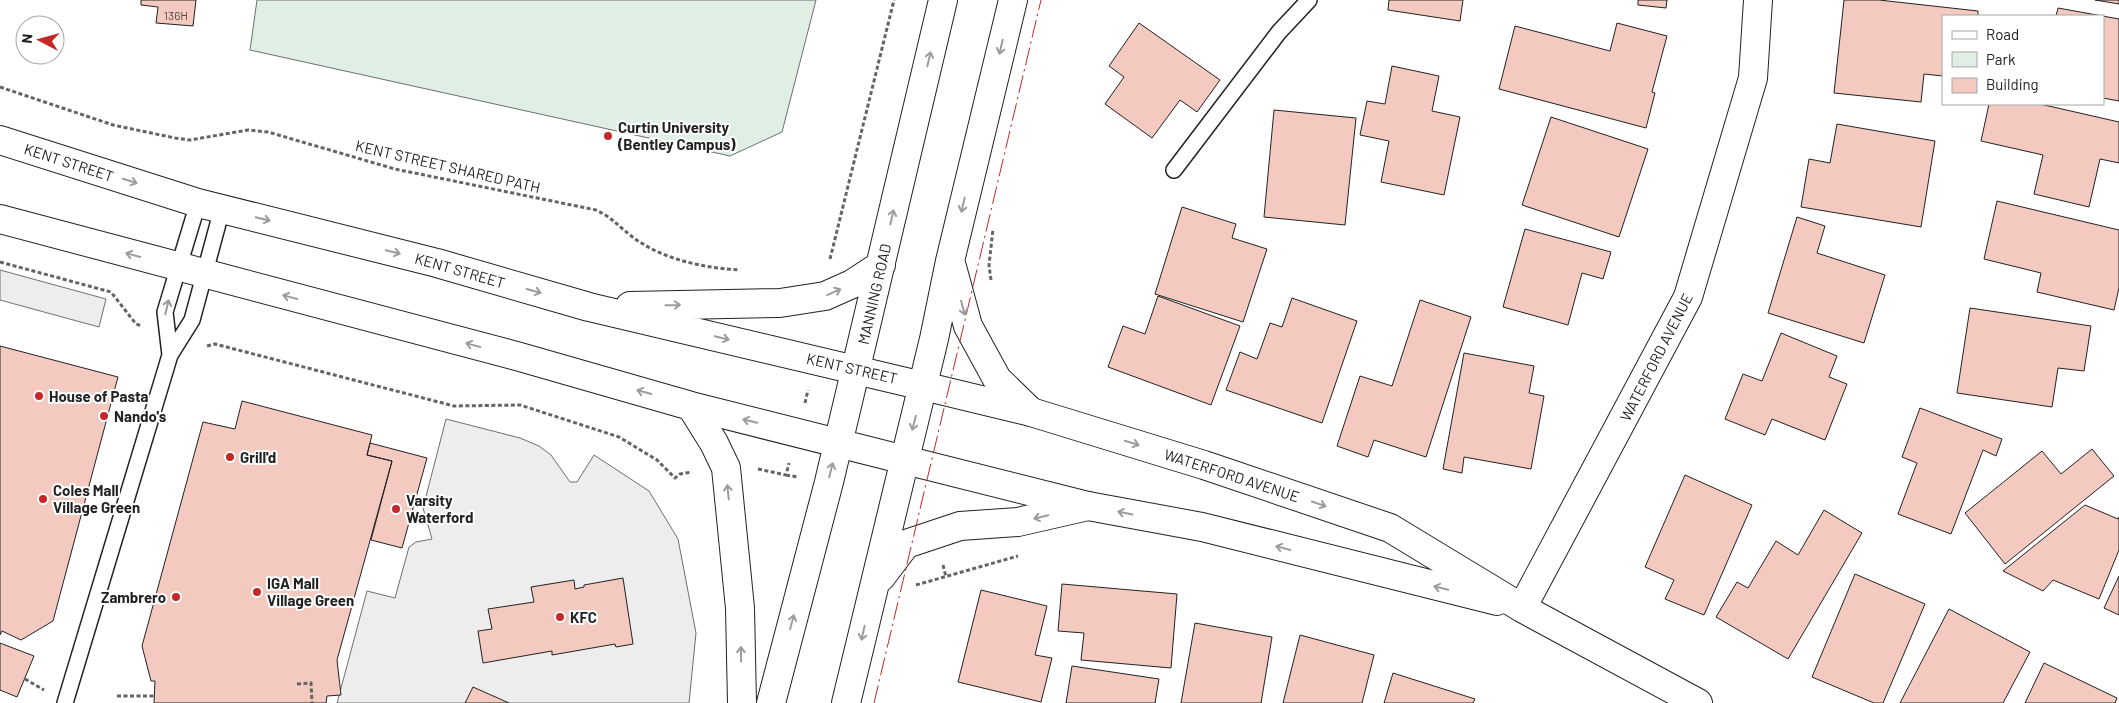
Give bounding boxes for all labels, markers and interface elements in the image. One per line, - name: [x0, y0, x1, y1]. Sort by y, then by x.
- house number: 136H: [164, 8, 188, 22]
- north arrow: [15, 15, 65, 65]
- legend: [1942, 15, 2104, 105]
- text: Road: [1986, 25, 2019, 43]
- text: N: [18, 33, 36, 44]
- one-way arrow: [996, 39, 1005, 55]
- text: Park: [1986, 50, 2016, 68]
- one-way arrow: [925, 51, 934, 67]
- text: Building: [1986, 75, 2039, 93]
- place label: Curtin University (Bentley Campus): [617, 118, 736, 153]
- marker: Curtin University (Bentley Campus): [602, 130, 614, 142]
- street label: KENT STREET SHARED PATH: [354, 136, 542, 196]
- street label: KENT STREET: [22, 139, 116, 185]
- one-way arrow: [122, 177, 138, 187]
- one-way arrow: [958, 197, 967, 213]
- one-way arrow: [888, 210, 897, 226]
- one-way arrow: [254, 215, 270, 224]
- street label: MANNING ROAD: [854, 242, 894, 346]
- one-way arrow: [385, 248, 401, 257]
- street label: KENT STREET: [413, 249, 507, 291]
- one-way arrow: [125, 250, 141, 259]
- one-way arrow: [526, 287, 542, 297]
- one-way arrow: [826, 287, 841, 296]
- street label: WATERFORD AVENUE: [1616, 290, 1696, 424]
- one-way arrow: [282, 292, 298, 301]
- one-way arrow: [163, 299, 172, 315]
- one-way arrow: [959, 300, 968, 316]
- one-way arrow: [664, 301, 680, 310]
- one-way arrow: [713, 334, 729, 343]
- one-way arrow: [465, 340, 481, 349]
- street label: KENT STREET: [805, 349, 899, 387]
- place label: House of Pasta: [49, 387, 149, 405]
- one-way arrow: [636, 387, 652, 397]
- marker: House of Pasta: [33, 390, 45, 402]
- place label: Nando's: [114, 407, 167, 425]
- marker: Nando's: [98, 410, 110, 422]
- one-way arrow: [909, 414, 918, 430]
- one-way arrow: [742, 416, 758, 425]
- one-way arrow: [1123, 439, 1139, 449]
- street label: WATERFORD AVENUE: [1162, 445, 1302, 505]
- place label: Grill'd: [240, 448, 276, 466]
- marker: Grill'd: [224, 451, 236, 463]
- one-way arrow: [827, 463, 837, 479]
- place label: Coles Mall Village Green: [53, 481, 140, 516]
- one-way arrow: [723, 485, 733, 501]
- place label: Varsity Waterford: [406, 491, 473, 526]
- marker: Coles Mall Village Green: [37, 493, 49, 505]
- one-way arrow: [1311, 500, 1327, 509]
- marker: Varsity Waterford: [390, 503, 402, 515]
- one-way arrow: [1117, 507, 1133, 517]
- one-way arrow: [1033, 512, 1049, 522]
- one-way arrow: [1276, 543, 1292, 552]
- place label: IGA Mall Village Green: [267, 574, 354, 609]
- one-way arrow: [1434, 583, 1450, 592]
- marker: IGA Mall Village Green: [251, 586, 263, 598]
- place label: Zambrero: [101, 588, 166, 606]
- marker: Zambrero: [170, 591, 182, 603]
- place label: KFC: [570, 608, 597, 626]
- marker: KFC: [554, 611, 566, 623]
- one-way arrow: [788, 614, 797, 630]
- one-way arrow: [858, 625, 867, 641]
- one-way arrow: [736, 647, 746, 663]

